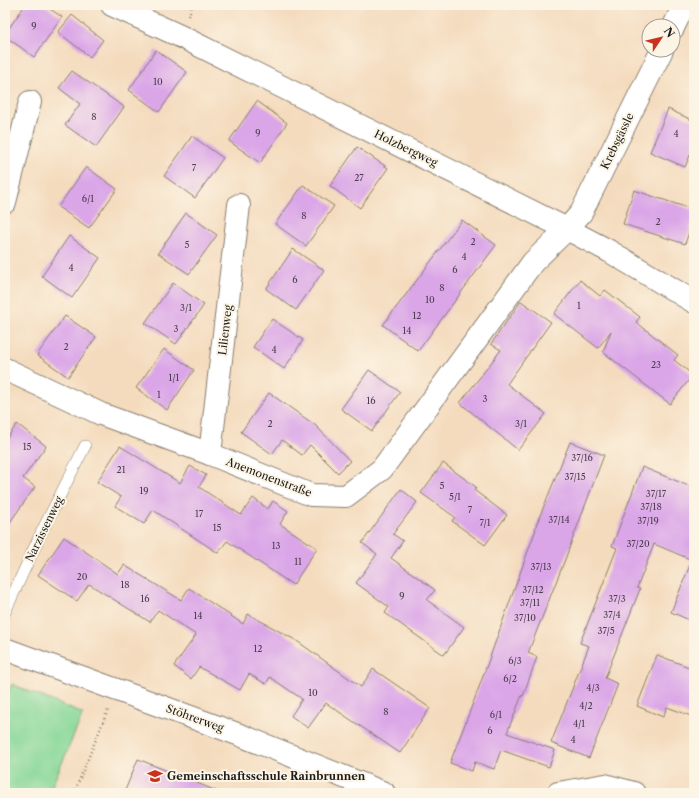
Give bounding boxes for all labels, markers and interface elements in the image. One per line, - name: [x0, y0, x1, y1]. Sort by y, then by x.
- north arrow: [641, 18, 681, 58]
- house number: 9: [31, 20, 37, 31]
- text: N: [661, 24, 678, 41]
- house number: 10: [153, 76, 163, 87]
- street label: Krebsgässle: [597, 110, 637, 172]
- house number: 8: [91, 111, 97, 122]
- house number: 9: [255, 127, 261, 138]
- street label: Holzbergweg: [372, 127, 440, 169]
- house number: 4: [673, 128, 679, 139]
- house number: 7: [192, 162, 197, 173]
- house number: 27: [354, 172, 364, 183]
- house number: 6/1: [82, 193, 94, 204]
- house number: 8: [301, 210, 307, 221]
- house number: 2: [655, 216, 661, 227]
- house number: 2: [470, 236, 476, 247]
- house number: 5: [185, 239, 190, 250]
- house number: 4: [461, 251, 467, 262]
- house number: 4: [68, 262, 74, 273]
- house number: 6: [452, 264, 458, 275]
- house number: 6: [292, 274, 298, 285]
- house number: 8: [439, 282, 445, 293]
- house number: 10: [425, 294, 435, 305]
- house number: 1: [577, 300, 581, 311]
- house number: 3/1: [180, 302, 192, 313]
- street label: Lilienweg: [215, 304, 235, 356]
- house number: 12: [413, 310, 421, 321]
- house number: 3: [174, 323, 179, 334]
- house number: 14: [403, 325, 412, 336]
- house number: 2: [63, 341, 69, 352]
- house number: 4: [271, 344, 277, 355]
- house number: 23: [651, 359, 661, 370]
- house number: 1/1: [169, 372, 180, 383]
- house number: 1: [157, 389, 161, 400]
- house number: 3: [483, 393, 488, 404]
- house number: 16: [366, 395, 376, 406]
- house number: 2: [267, 418, 273, 429]
- house number: 3/1: [515, 418, 527, 429]
- house number: 15: [23, 441, 31, 452]
- house number: 37/16: [571, 452, 593, 463]
- street label: Anemonenstraße: [223, 454, 314, 500]
- house number: 21: [117, 464, 126, 475]
- house number: 37/15: [564, 471, 586, 482]
- house number: 5: [440, 480, 445, 491]
- house number: 19: [139, 485, 149, 496]
- house number: 37/17: [646, 488, 667, 499]
- house number: 5/1: [449, 491, 461, 502]
- street label: Narzissenweg: [22, 494, 66, 564]
- house number: 37/18: [640, 501, 662, 512]
- house number: 7: [468, 504, 473, 515]
- house number: 17: [195, 508, 204, 519]
- house number: 37/14: [548, 514, 570, 525]
- house number: 37/19: [637, 515, 659, 526]
- house number: 7/1: [479, 517, 491, 528]
- house number: 15: [213, 522, 221, 533]
- house number: 37/20: [626, 538, 650, 549]
- house number: 13: [272, 540, 280, 551]
- house number: 11: [294, 556, 302, 567]
- house number: 37/13: [530, 561, 552, 572]
- house number: 20: [77, 571, 88, 582]
- house number: 18: [120, 579, 130, 590]
- house number: 37/12: [522, 584, 544, 595]
- house number: 9: [399, 590, 405, 601]
- house number: 16: [140, 593, 150, 604]
- house number: 37/3: [608, 593, 626, 604]
- house number: 37/11: [520, 597, 540, 608]
- house number: 37/4: [603, 609, 621, 620]
- house number: 14: [194, 610, 203, 621]
- house number: 37/10: [514, 612, 536, 623]
- house number: 37/5: [597, 625, 615, 636]
- house number: 12: [254, 643, 262, 654]
- house number: 6/3: [508, 655, 522, 666]
- house number: 6/2: [503, 673, 517, 684]
- house number: 4/3: [586, 682, 600, 693]
- house number: 10: [308, 687, 318, 698]
- house number: 4/2: [579, 700, 593, 711]
- street label: Stöhrerweg: [164, 701, 226, 735]
- house number: 8: [383, 706, 389, 717]
- house number: 6/1: [490, 709, 502, 720]
- house number: 4/1: [573, 718, 585, 729]
- house number: 6: [487, 725, 493, 736]
- house number: 4: [570, 734, 576, 745]
- school or university icon: Gemeinschaftsschule Rainbrunnen: [146, 767, 164, 785]
- place label: Gemeinschaftsschule Rainbrunnen: [167, 769, 366, 783]

